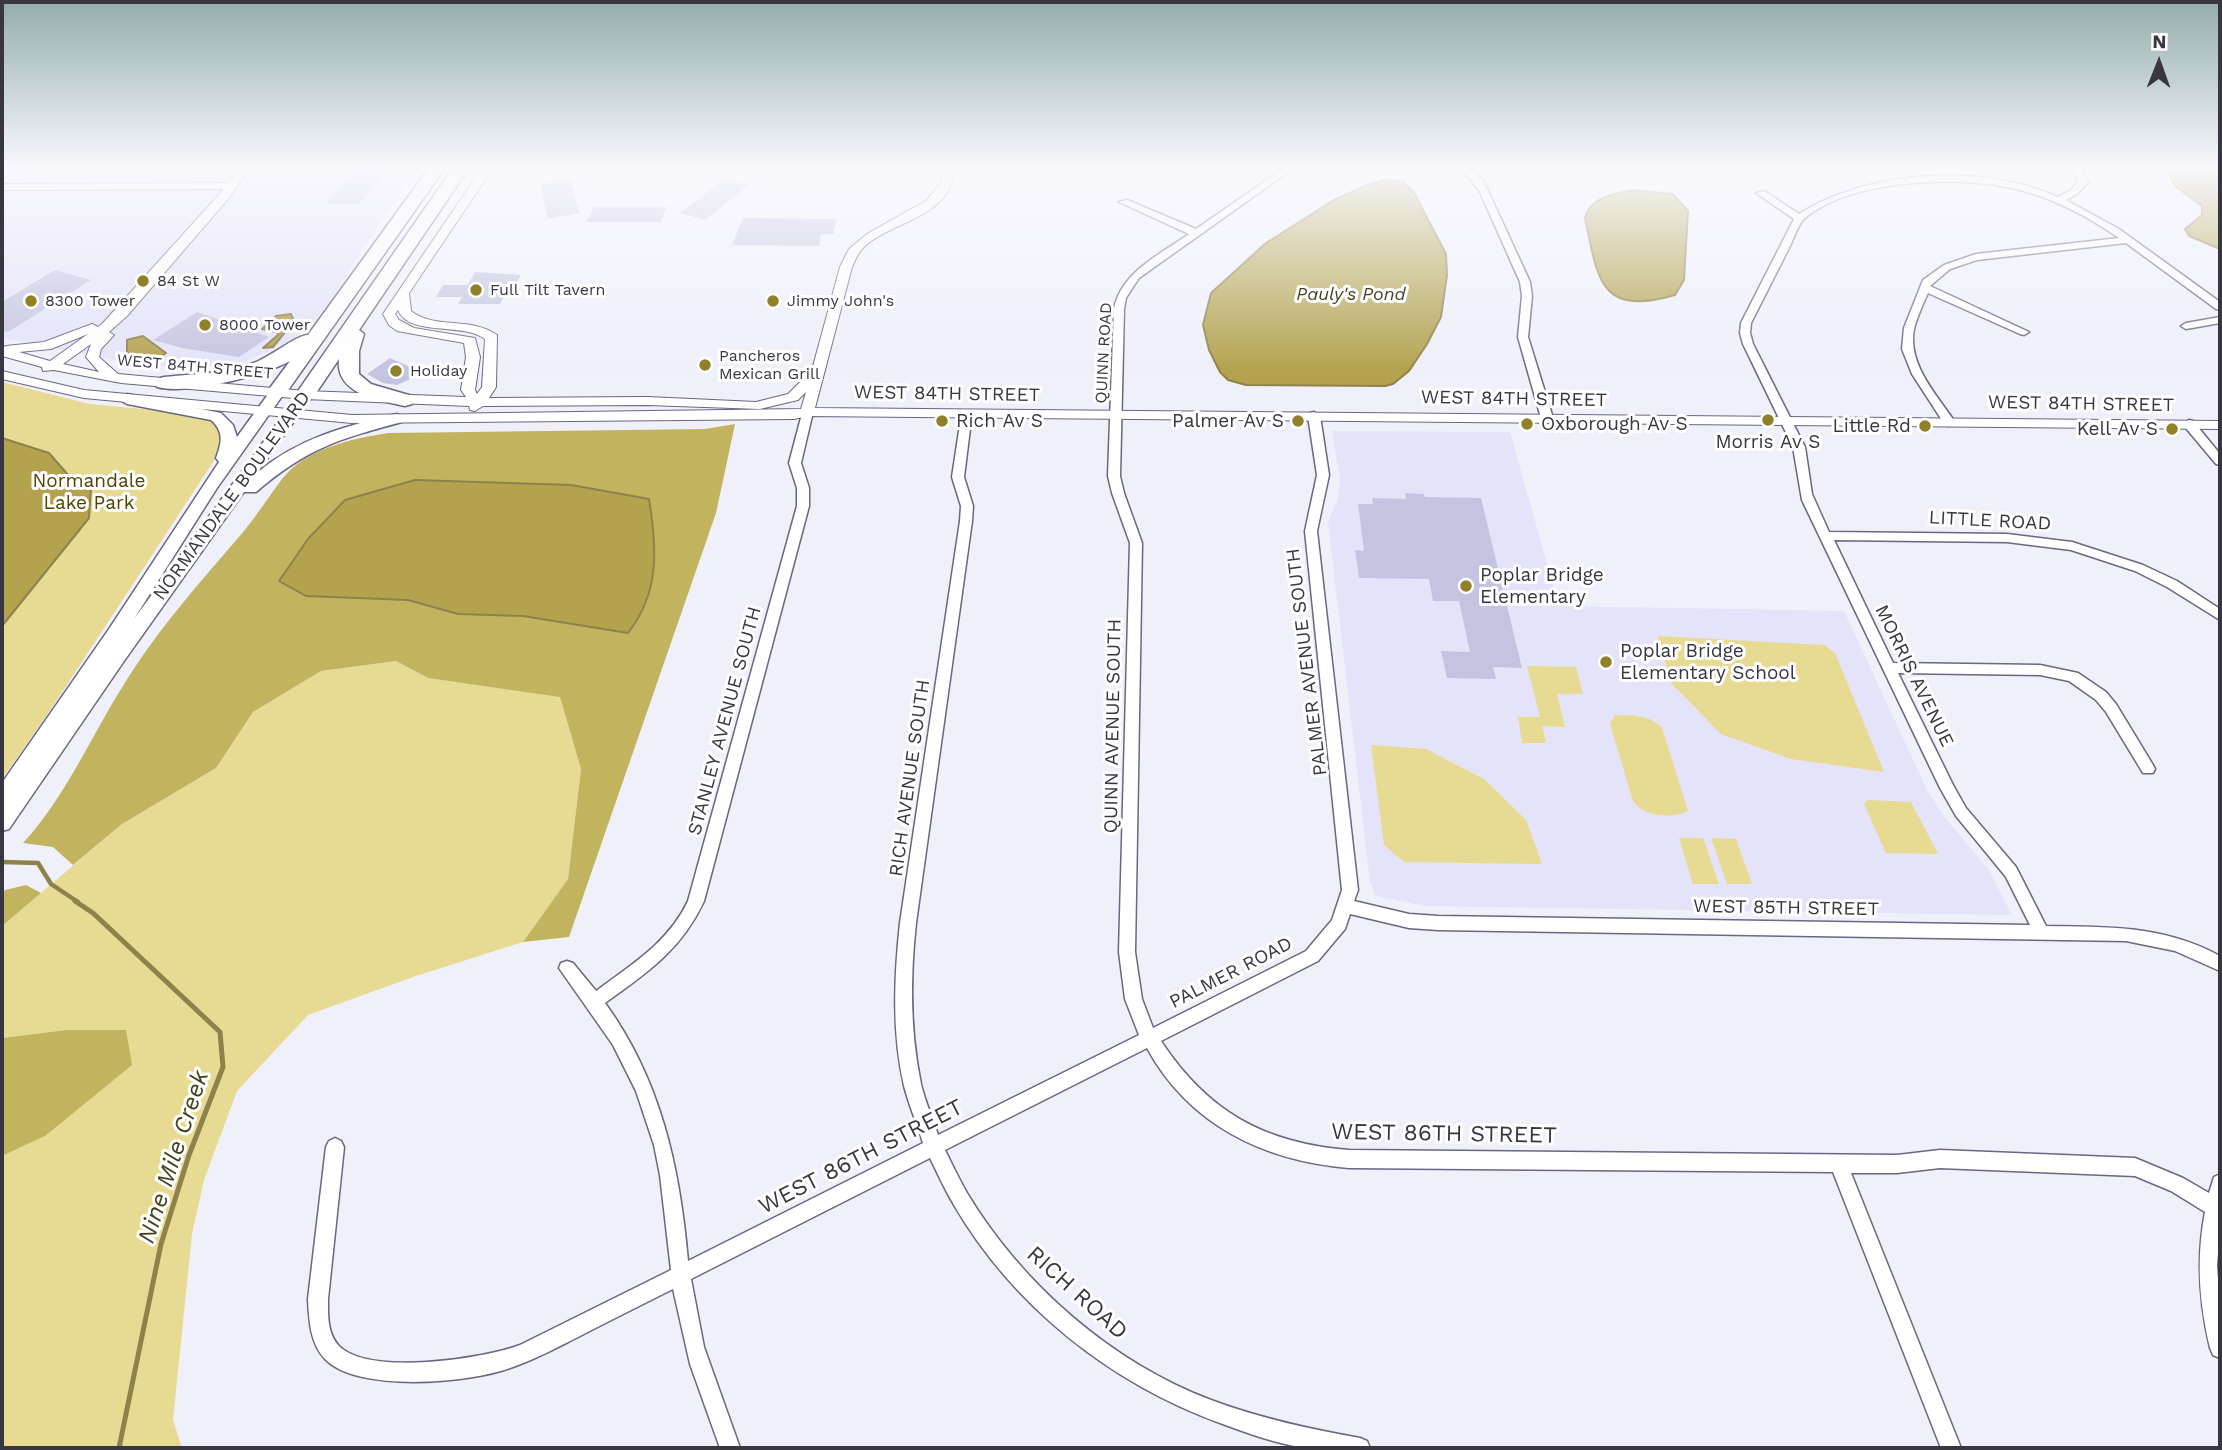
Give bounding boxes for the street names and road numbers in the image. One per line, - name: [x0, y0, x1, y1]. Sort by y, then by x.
- street label: QUINN ROAD: [1092, 302, 1116, 404]
- street label: WEST 84TH STREET: [116, 351, 274, 383]
- street label: WEST 84TH STREET: [854, 381, 1040, 407]
- street label: WEST 84TH STREET: [1421, 386, 1607, 412]
- street label: NORMANDALE BOULEVARD: [148, 387, 316, 605]
- street label: WEST 84TH STREET: [1988, 391, 2174, 417]
- street label: LITTLE ROAD: [1928, 506, 2052, 536]
- street label: PALMER AVENUE SOUTH: [1282, 547, 1332, 777]
- street label: MORRIS AVENUE: [1870, 601, 1958, 751]
- street label: STANLEY AVENUE SOUTH: [683, 604, 767, 838]
- street label: QUINN AVENUE SOUTH: [1100, 618, 1126, 834]
- street label: RICH AVENUE SOUTH: [885, 678, 935, 878]
- street label: WEST 85TH STREET: [1693, 895, 1879, 921]
- street label: PALMER ROAD: [1166, 932, 1296, 1014]
- street label: WEST 86TH STREET: [754, 1093, 968, 1221]
- street label: WEST 86TH STREET: [1331, 1118, 1557, 1150]
- street label: RICH ROAD: [1021, 1241, 1133, 1345]

